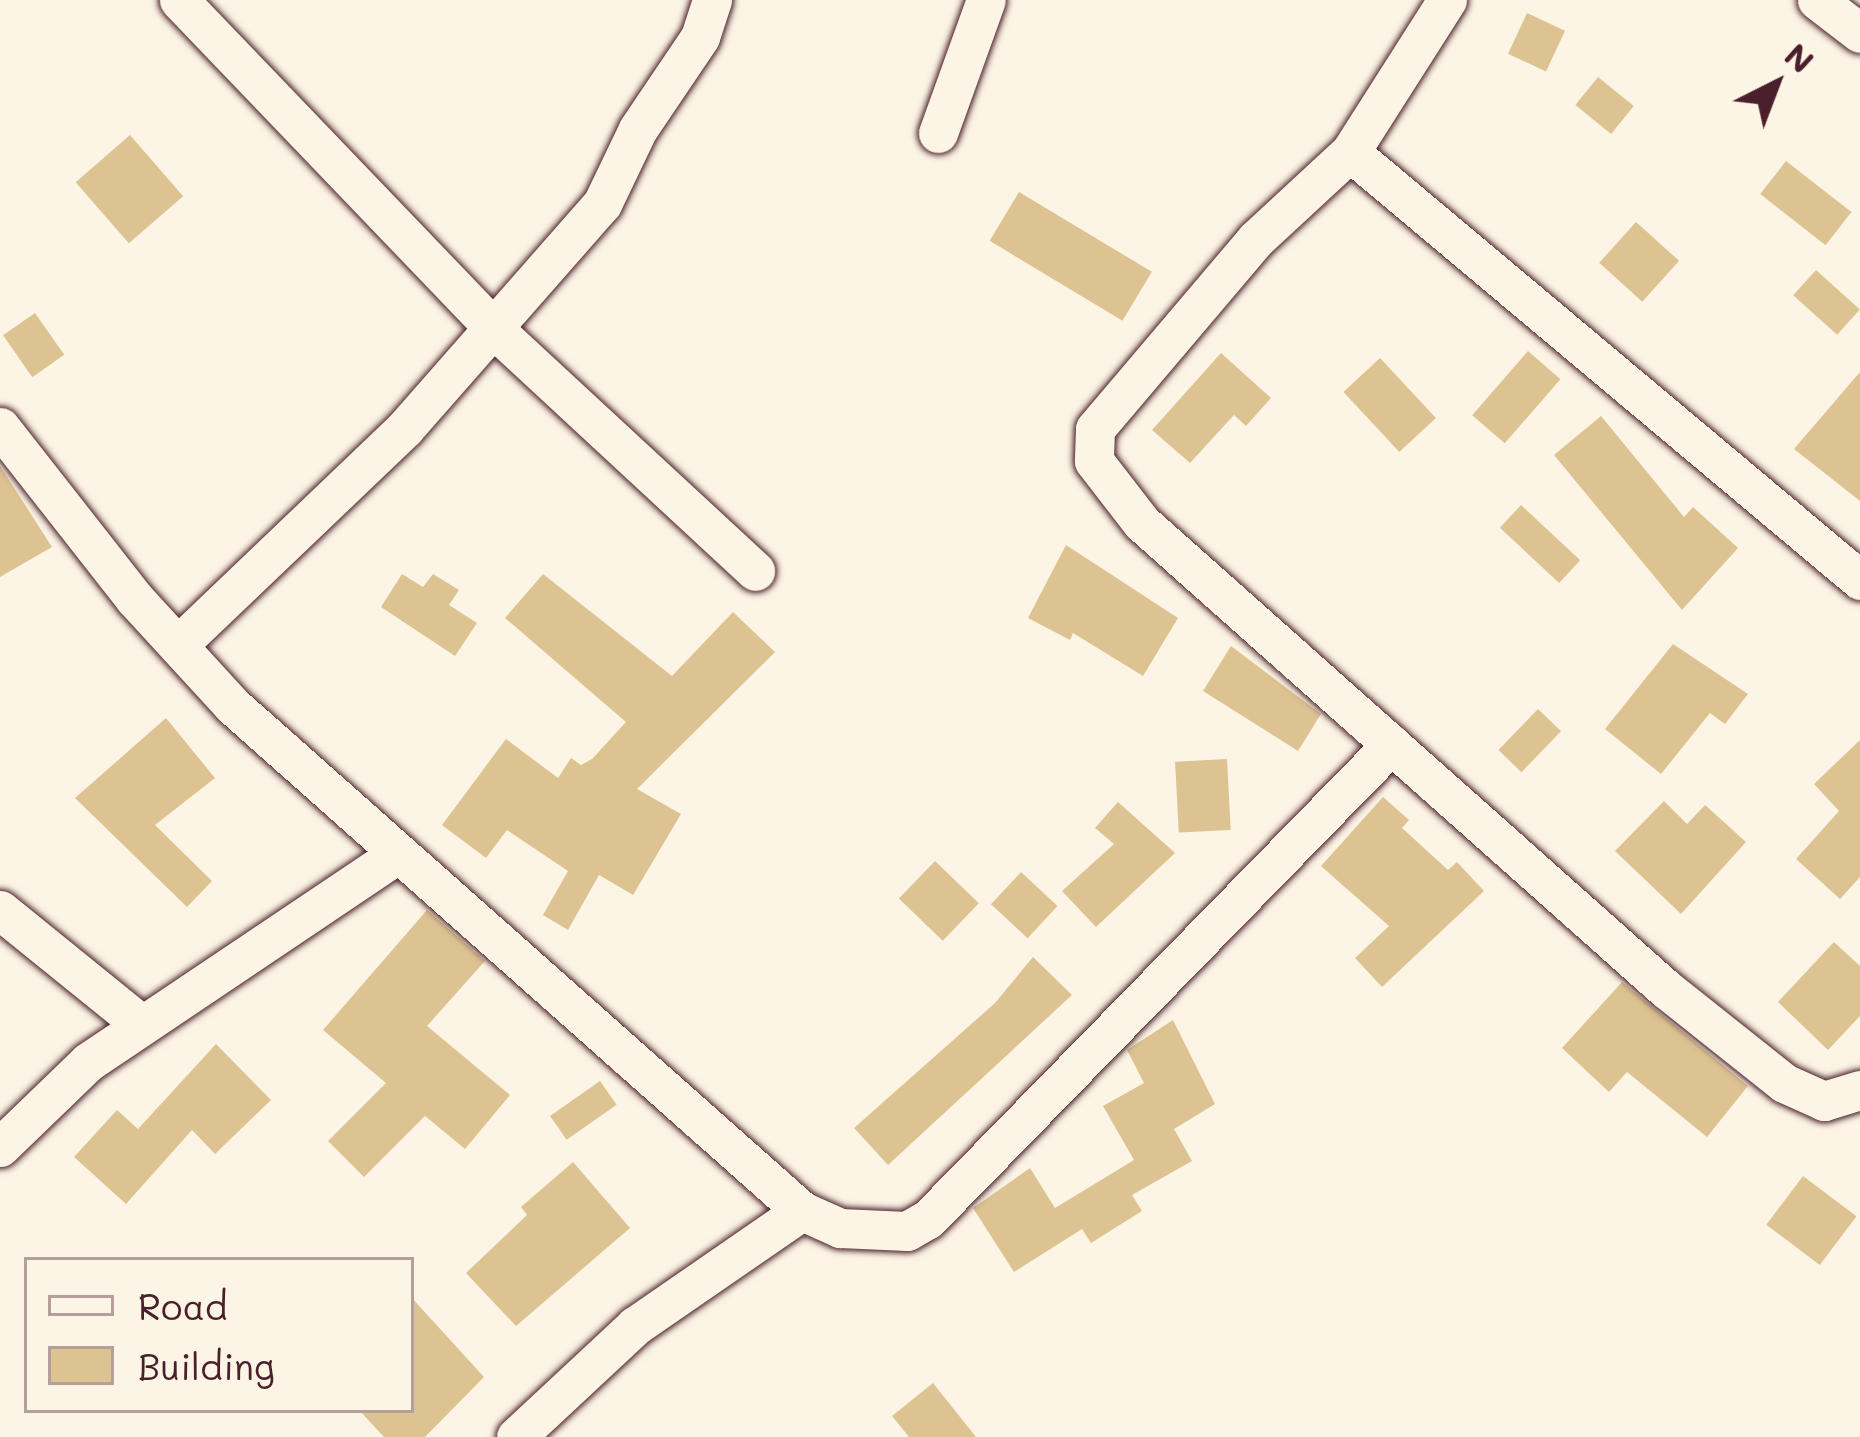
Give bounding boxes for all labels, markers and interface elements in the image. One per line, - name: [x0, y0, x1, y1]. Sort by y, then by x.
- north arrow: [1716, 24, 1836, 144]
- text: N: [1777, 33, 1824, 81]
- legend: [24, 1257, 414, 1413]
- text: Road: [138, 1282, 228, 1329]
- text: Building: [138, 1342, 275, 1389]

